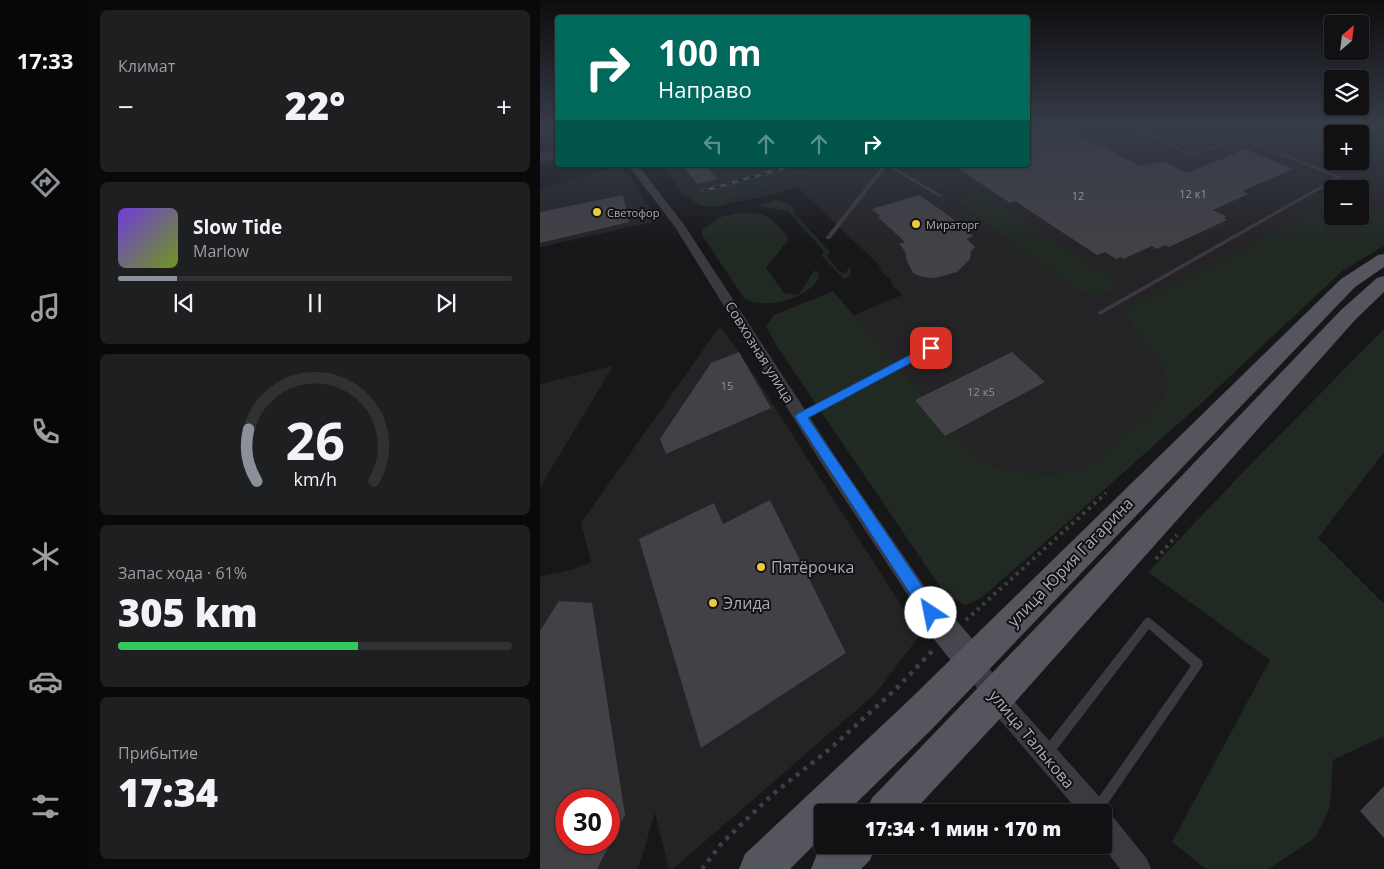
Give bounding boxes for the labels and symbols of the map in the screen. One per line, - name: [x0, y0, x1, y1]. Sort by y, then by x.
- north arrow: [1324, 15, 1369, 60]
- house number: 12 к1: [1179, 186, 1207, 201]
- house number: 12: [1072, 188, 1084, 203]
- place label: Светофор: [607, 205, 660, 220]
- marker: Светофор: [591, 206, 603, 218]
- place label: Мираторг: [926, 217, 979, 232]
- marker: Мираторг: [910, 218, 922, 230]
- street label: Совхозная улица: [721, 298, 799, 406]
- pin: [910, 327, 952, 369]
- house number: 15: [721, 378, 733, 393]
- house number: 12 к5: [967, 384, 995, 399]
- street label: улица Юрия Гагарина: [1002, 492, 1138, 632]
- place label: Пятёрочка: [771, 556, 854, 578]
- marker: Пятёрочка: [755, 561, 767, 573]
- position arrow: [904, 586, 956, 638]
- place label: Элида: [723, 592, 771, 614]
- marker: Элида: [707, 597, 719, 609]
- street label: улица Талькова: [984, 685, 1080, 793]
- speed limit sign: 30: [555, 789, 620, 854]

